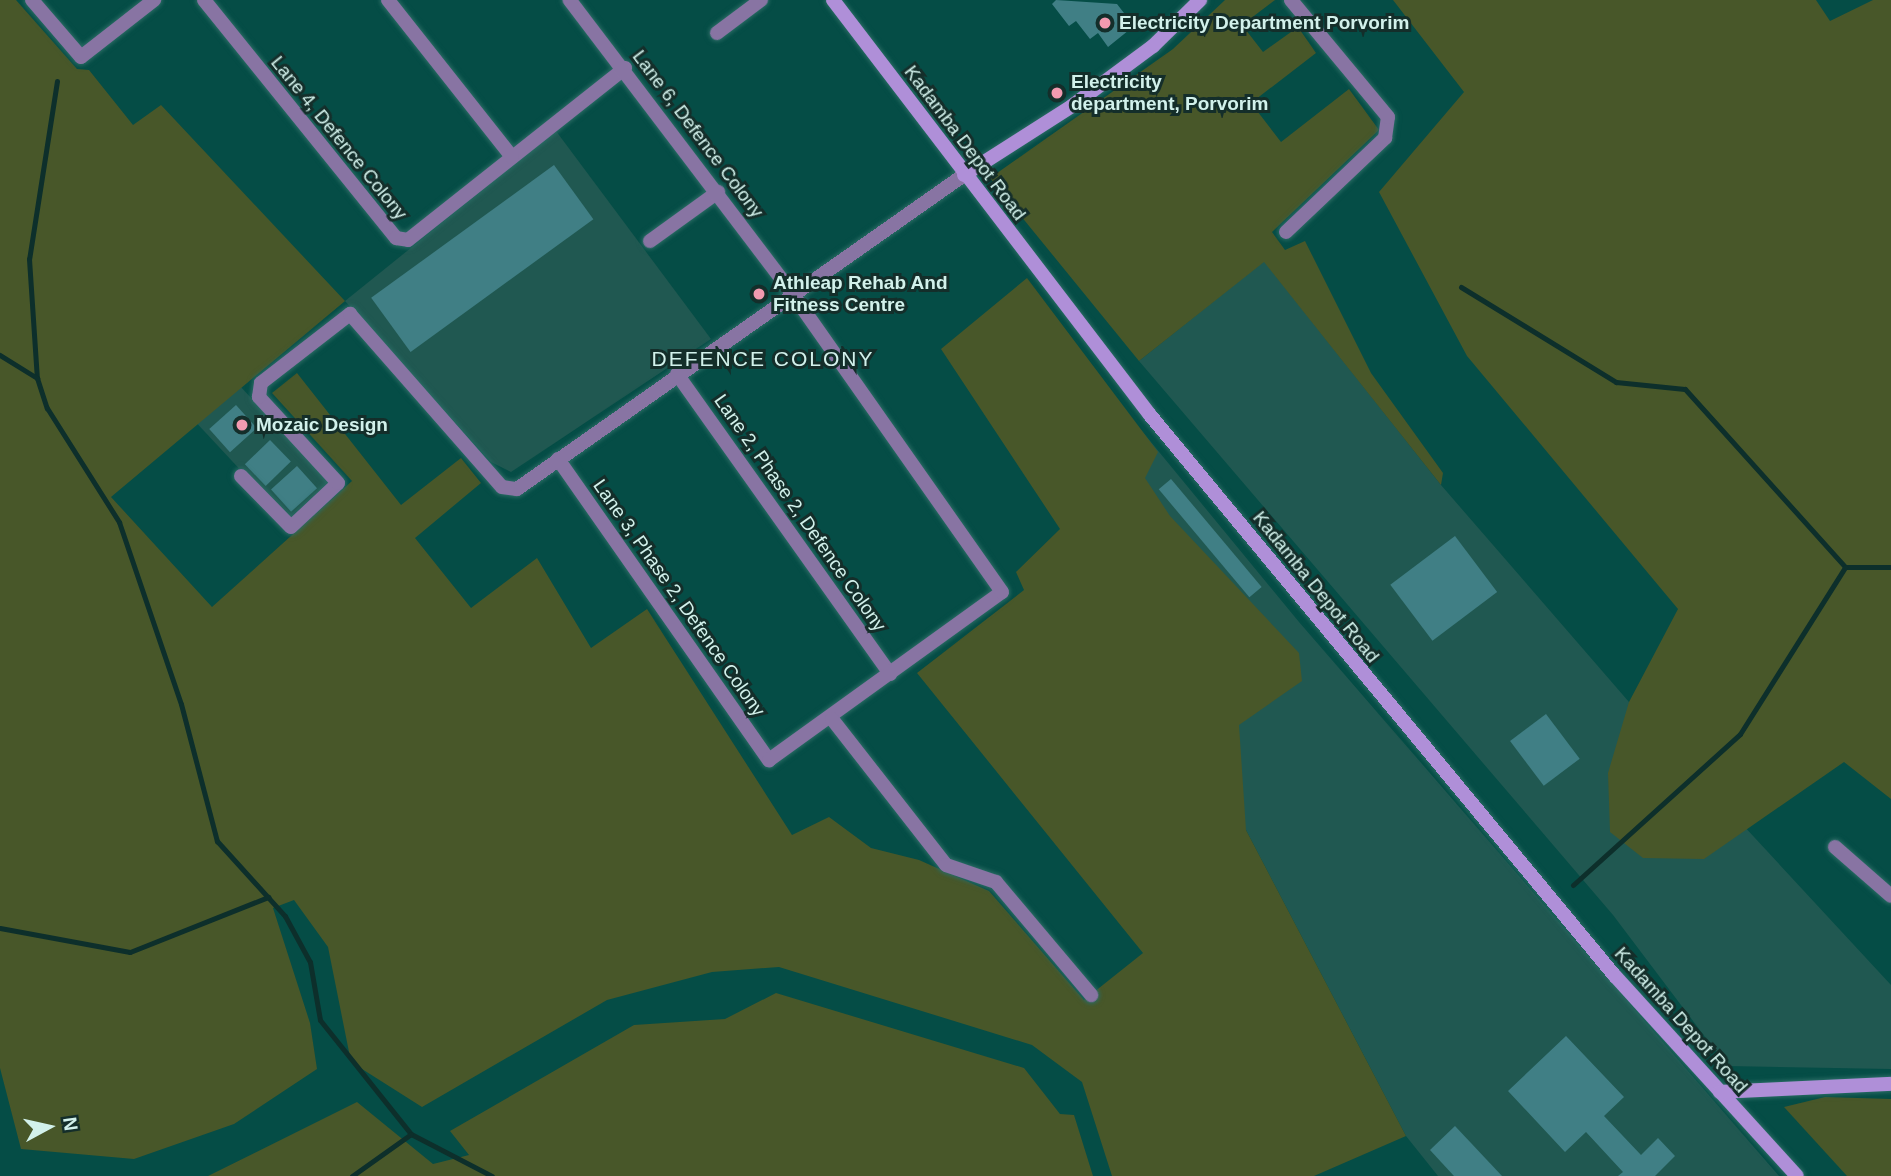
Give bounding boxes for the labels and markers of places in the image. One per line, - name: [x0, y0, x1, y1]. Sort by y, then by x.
- place label: Electricity Department Porvorim: [1119, 12, 1409, 34]
- marker: Electricity Department Porvorim: [1097, 15, 1113, 31]
- place label: Electricity department, Porvorim: [1071, 71, 1268, 115]
- marker: Electricity department, Porvorim: [1049, 85, 1065, 101]
- place label: Athleap Rehab And Fitness Centre: [773, 272, 948, 316]
- marker: Athleap Rehab And Fitness Centre: [751, 286, 767, 302]
- place label: Mozaic Design: [256, 414, 388, 436]
- marker: Mozaic Design: [234, 417, 250, 433]

